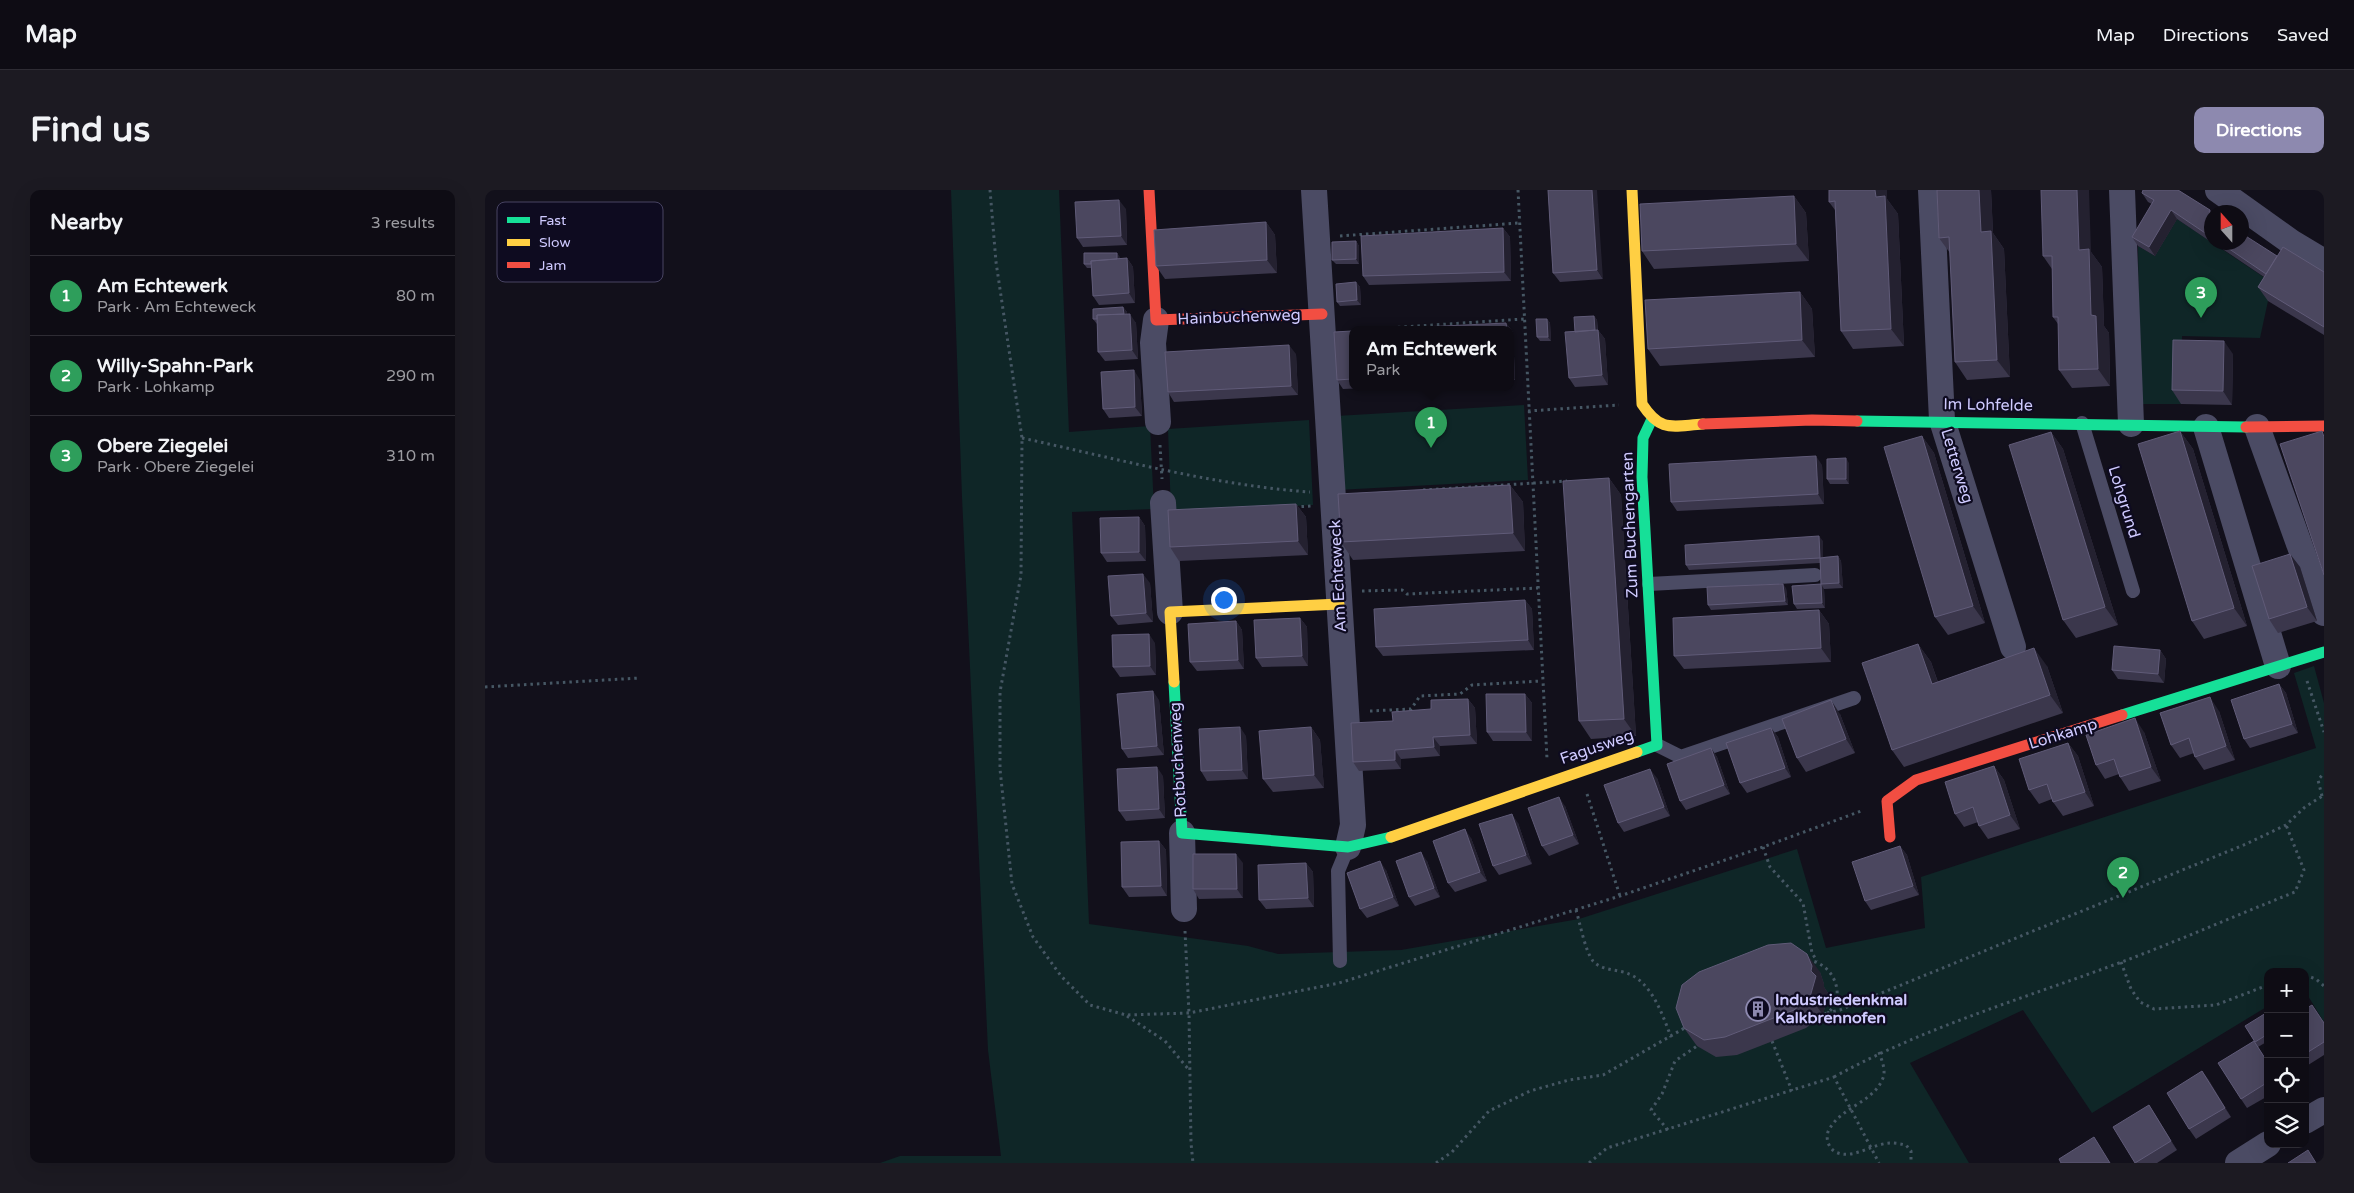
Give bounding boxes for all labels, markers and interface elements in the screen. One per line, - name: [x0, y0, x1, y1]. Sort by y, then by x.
- text: Map: [25, 20, 77, 49]
- text: Map: [2096, 24, 2135, 46]
- text: Directions: [2163, 24, 2249, 46]
- text: Saved: [2277, 24, 2329, 46]
- button: Directions: [2194, 107, 2324, 153]
- text: Find us: [30, 109, 150, 151]
- legend: [497, 202, 663, 282]
- north arrow: [2204, 205, 2249, 250]
- text: Nearby: [50, 210, 123, 235]
- text: Fast: [539, 212, 567, 229]
- text: 3 results: [371, 213, 435, 233]
- text: Slow: [539, 234, 571, 251]
- text: Jam: [539, 257, 566, 274]
- text: Am Echtewerk: [97, 275, 228, 297]
- pin: 3: [2185, 277, 2217, 318]
- text: 1: [61, 286, 71, 306]
- text: 80 m: [396, 286, 435, 306]
- text: Park · Am Echteweck: [97, 297, 256, 317]
- street label: Hainbuchenweg: [1177, 305, 1301, 329]
- popup: [1349, 326, 1514, 391]
- text: Am Echtewerk: [1366, 338, 1497, 360]
- text: Willy-Spahn-Park: [97, 355, 253, 377]
- text: Park: [1366, 360, 1400, 380]
- text: 2: [61, 366, 71, 386]
- text: 290 m: [386, 366, 435, 386]
- text: Park · Lohkamp: [97, 377, 215, 397]
- street label: Im Lohfelde: [1943, 394, 2033, 416]
- pin: 1: [1415, 407, 1447, 448]
- street label: Letterweg: [1936, 426, 1978, 506]
- text: Obere Ziegelei: [97, 435, 228, 457]
- text: 3: [61, 446, 71, 466]
- text: 310 m: [386, 446, 435, 466]
- street label: Zum Buchengarten: [1617, 451, 1643, 599]
- text: Park · Obere Ziegelei: [97, 457, 254, 477]
- street label: Lohgrund: [2104, 463, 2144, 541]
- street label: Am Echteweck: [1325, 519, 1351, 633]
- your location: [1211, 587, 1237, 613]
- street label: Rotbuchenweg: [1165, 702, 1191, 818]
- street label: Lohkamp: [2026, 714, 2100, 754]
- street label: Fagusweg: [1557, 725, 1637, 769]
- pin: 2: [2107, 857, 2139, 898]
- map controls: [2264, 968, 2309, 1148]
- button: +: [2264, 968, 2309, 1013]
- place label: Industriedenkmal Kalkbrennofen: [1775, 990, 1907, 1028]
- building icon: Industriedenkmal Kalkbrennofen: [1745, 996, 1771, 1022]
- button: −: [2264, 1013, 2309, 1058]
- button: locate: [2264, 1058, 2309, 1103]
- button: layers: [2264, 1103, 2309, 1148]

